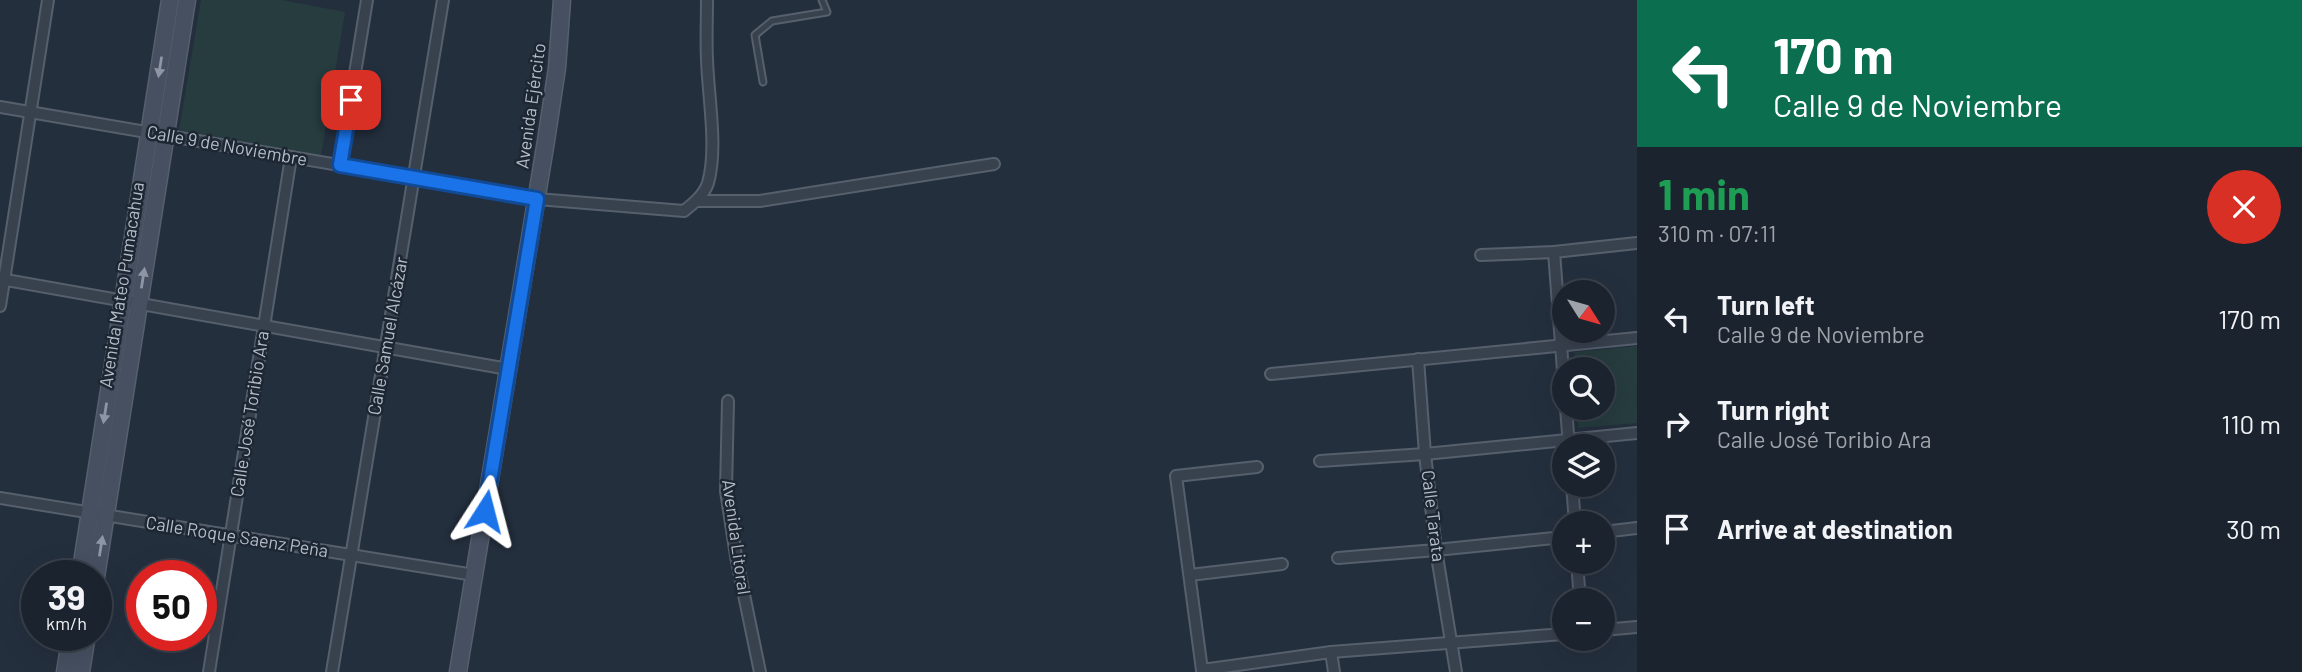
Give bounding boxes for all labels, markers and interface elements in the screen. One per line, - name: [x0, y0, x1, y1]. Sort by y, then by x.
- text: 170 m: [1773, 25, 1893, 84]
- icon: left: [1658, 28, 1749, 119]
- street label: Avenida Ejército: [510, 42, 550, 170]
- one-way arrow: [154, 57, 165, 79]
- pin: [321, 70, 381, 130]
- icon: arrive: [332, 81, 370, 119]
- text: Calle 9 de Noviembre: [1773, 85, 2062, 123]
- street label: Calle 9 de Noviembre: [145, 120, 309, 170]
- text: 1 min: [1658, 168, 1750, 218]
- button: close: [2207, 170, 2281, 244]
- street label: Avenida Mateo Pumacahua: [94, 180, 148, 389]
- text: 310 m · 07:11: [1658, 219, 1776, 247]
- street label: Calle Samuel Alcázar: [362, 255, 412, 417]
- one-way arrow: [138, 267, 149, 289]
- north arrow: [1552, 280, 1615, 343]
- map controls: [1552, 280, 1615, 651]
- text: Turn left: [1717, 289, 1815, 320]
- icon: left: [1658, 300, 1696, 338]
- text: 170 m: [2218, 303, 2281, 334]
- text: Calle 9 de Noviembre: [1717, 320, 1925, 348]
- street label: Calle José Toribio Ara: [225, 329, 273, 498]
- button: search: [1552, 357, 1615, 420]
- text: Turn right: [1717, 394, 1830, 425]
- one-way arrow: [99, 402, 110, 424]
- icon: right: [1658, 405, 1696, 443]
- text: 110 m: [2221, 408, 2281, 439]
- text: Calle José Toribio Ara: [1717, 425, 1932, 453]
- button: layers: [1552, 434, 1615, 497]
- street label: Calle Tarata: [1417, 469, 1451, 563]
- position arrow: [448, 474, 522, 548]
- street label: Avenida Litoral: [718, 478, 756, 596]
- icon: arrive: [1658, 510, 1696, 548]
- street label: Calle Roque Saenz Peña: [144, 511, 330, 561]
- button: +: [1552, 511, 1615, 574]
- text: Arrive at destination: [1717, 513, 1953, 544]
- text: 30 m: [2226, 513, 2281, 544]
- one-way arrow: [96, 535, 107, 557]
- speed limit sign: 50: [126, 560, 217, 651]
- text: 39: [48, 575, 85, 617]
- button: −: [1552, 588, 1615, 651]
- text: km/h: [46, 612, 87, 634]

